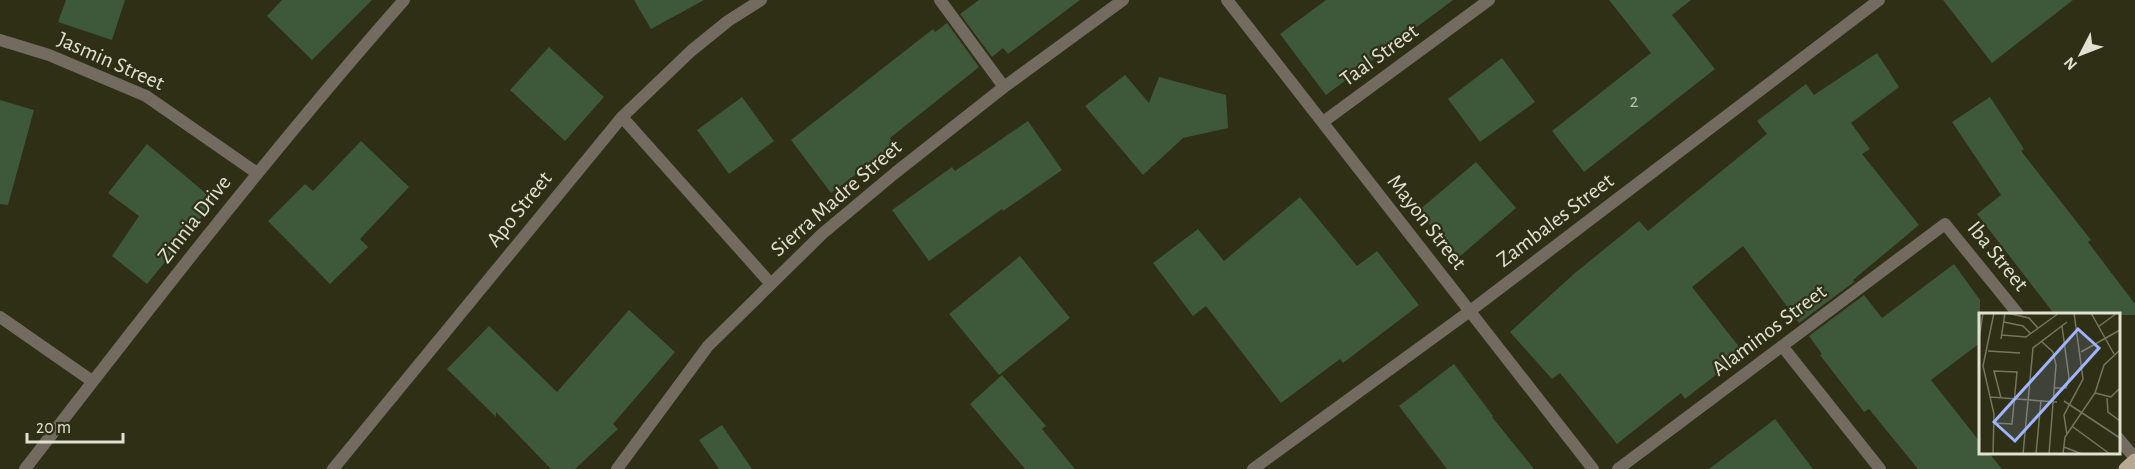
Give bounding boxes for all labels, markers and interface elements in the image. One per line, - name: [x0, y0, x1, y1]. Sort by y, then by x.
- street label: Taal Street: [1336, 19, 1422, 91]
- north arrow: [2051, 24, 2111, 84]
- street label: Jasmin Street: [54, 28, 168, 94]
- text: N: [2061, 54, 2080, 73]
- house number: 2: [1629, 91, 1639, 111]
- street label: Sierra Madre Street: [767, 136, 905, 260]
- street label: Apo Street: [482, 167, 556, 251]
- street label: Zambales Street: [1493, 169, 1617, 271]
- street label: Zinnia Drive: [153, 171, 235, 267]
- street label: Mayon Street: [1383, 171, 1471, 273]
- street label: Iba Street: [1963, 217, 2033, 295]
- street label: Alaminos Street: [1708, 280, 1830, 380]
- inset map: [1979, 313, 2120, 454]
- scale bar: [27, 406, 123, 444]
- text: 20 m: [36, 419, 71, 437]

